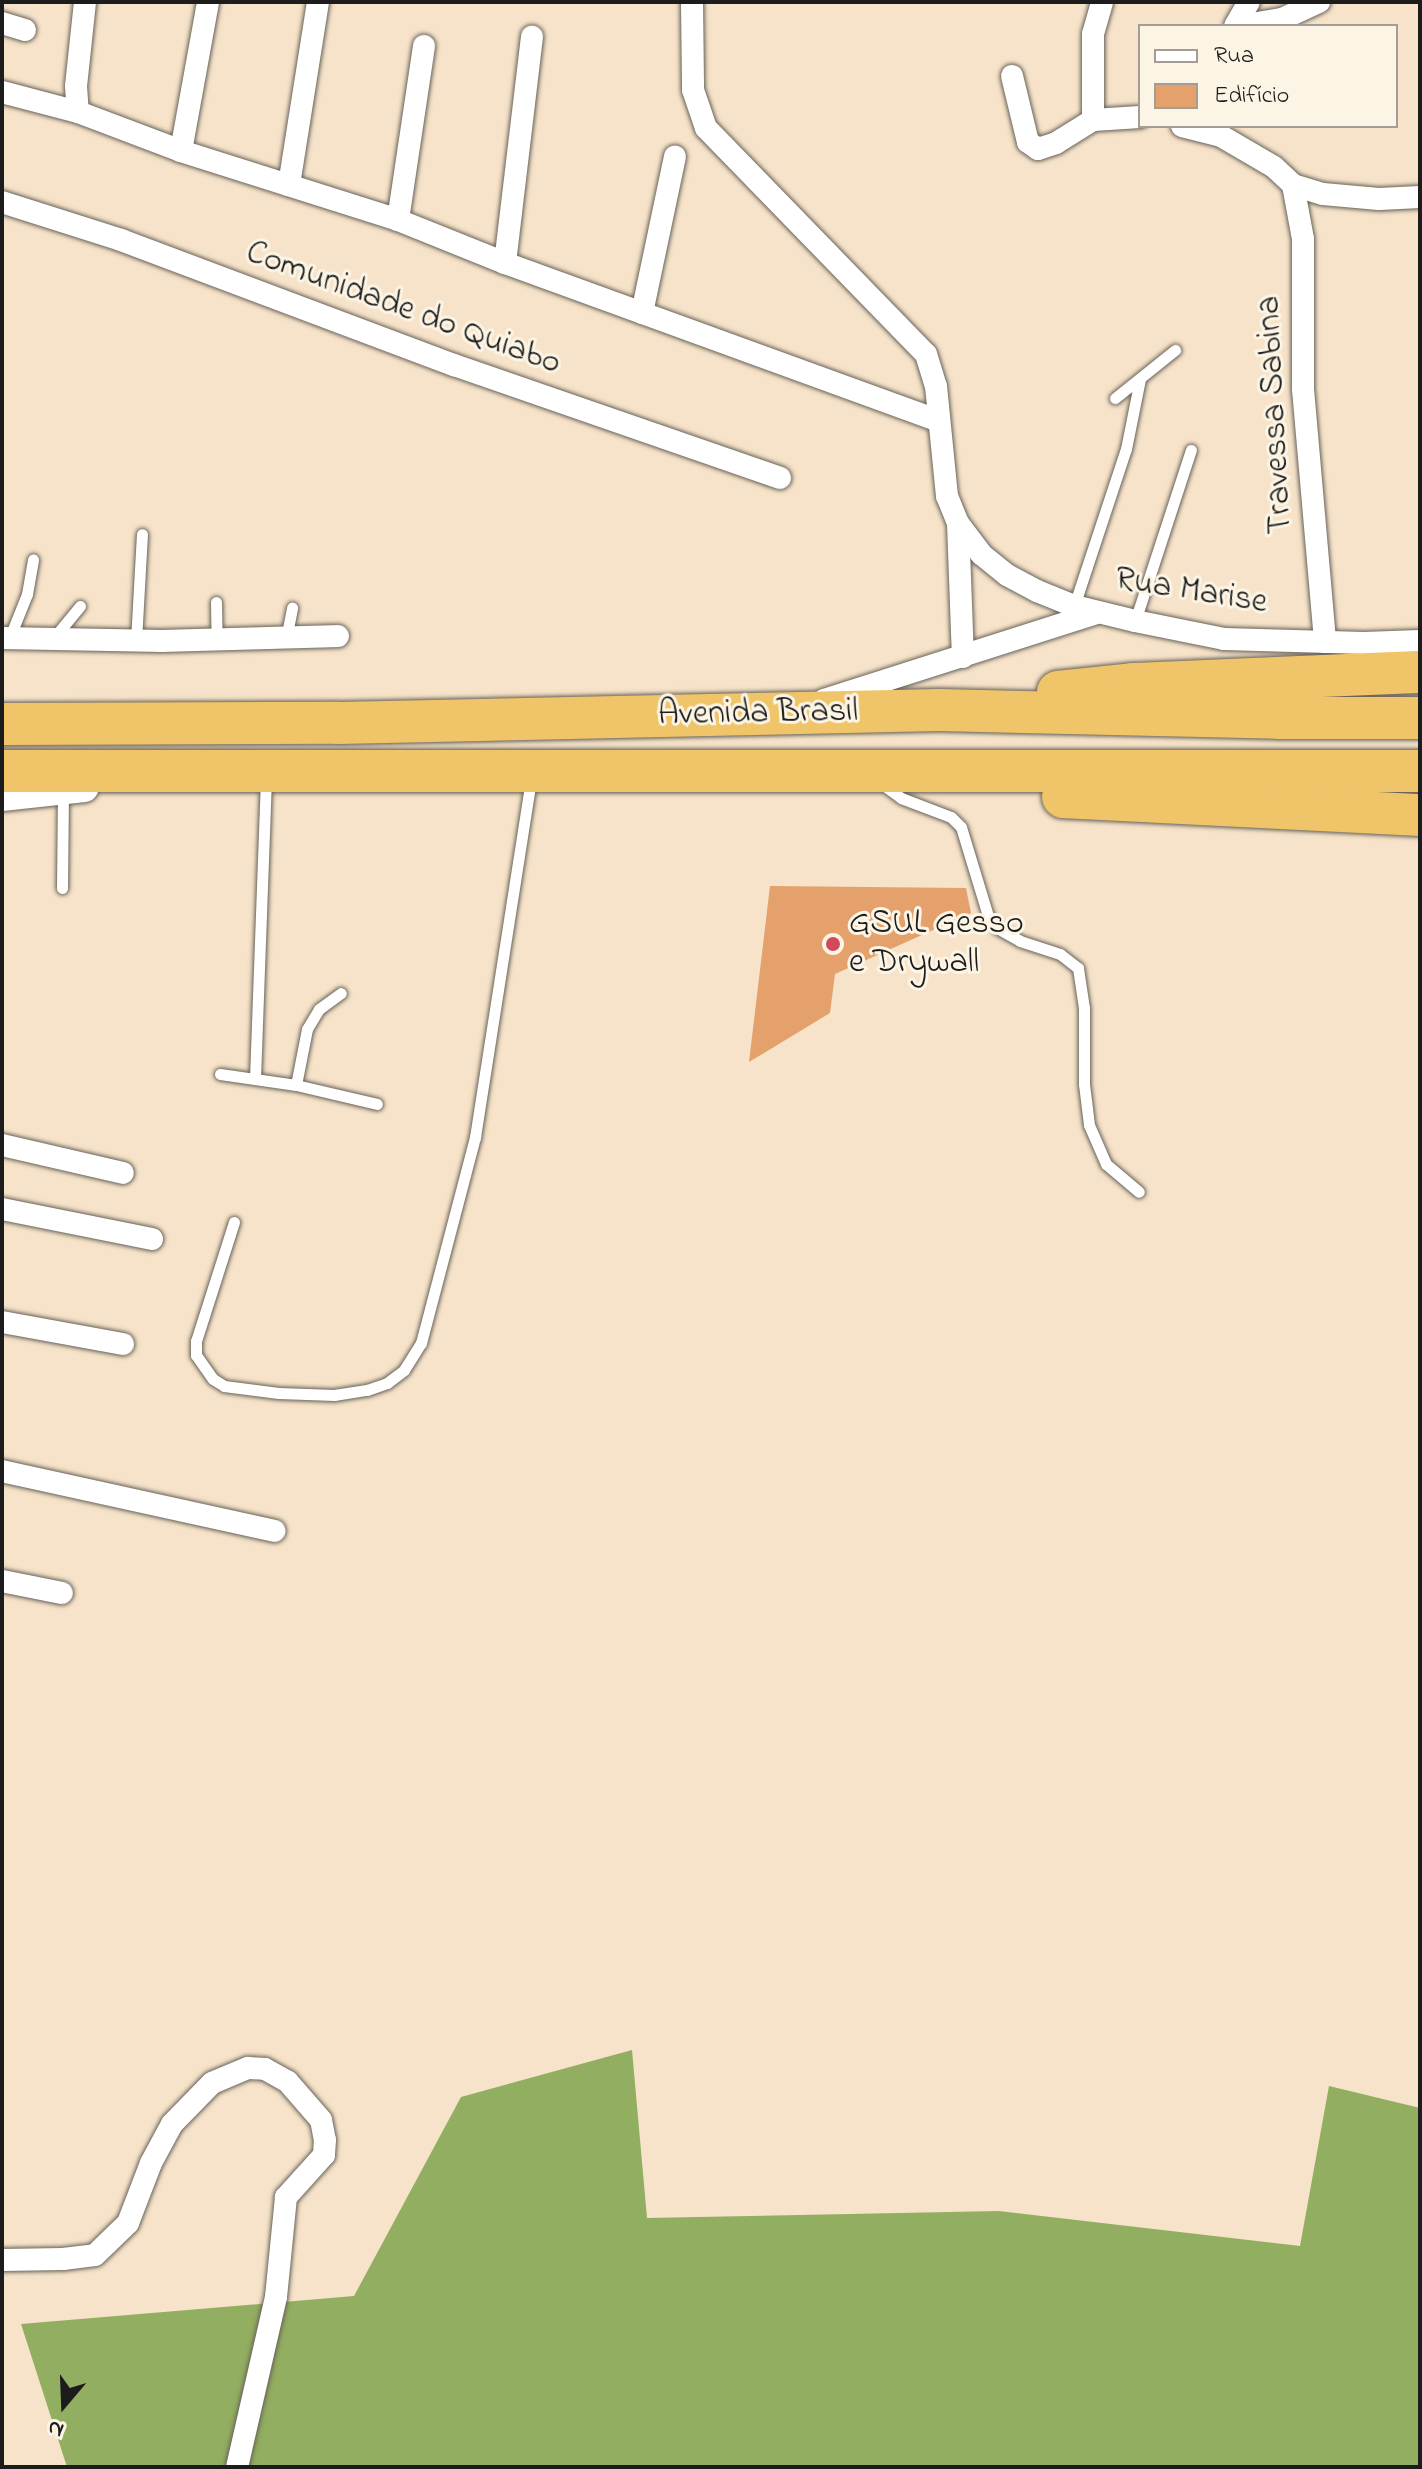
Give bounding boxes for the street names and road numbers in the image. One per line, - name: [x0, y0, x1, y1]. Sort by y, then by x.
- street label: Comunidade do Quiabo: [240, 233, 566, 385]
- street label: Travessa Sabina: [1249, 295, 1303, 535]
- street label: Rua Marise: [1112, 560, 1270, 624]
- street label: Avenida Brasil: [658, 692, 858, 736]

